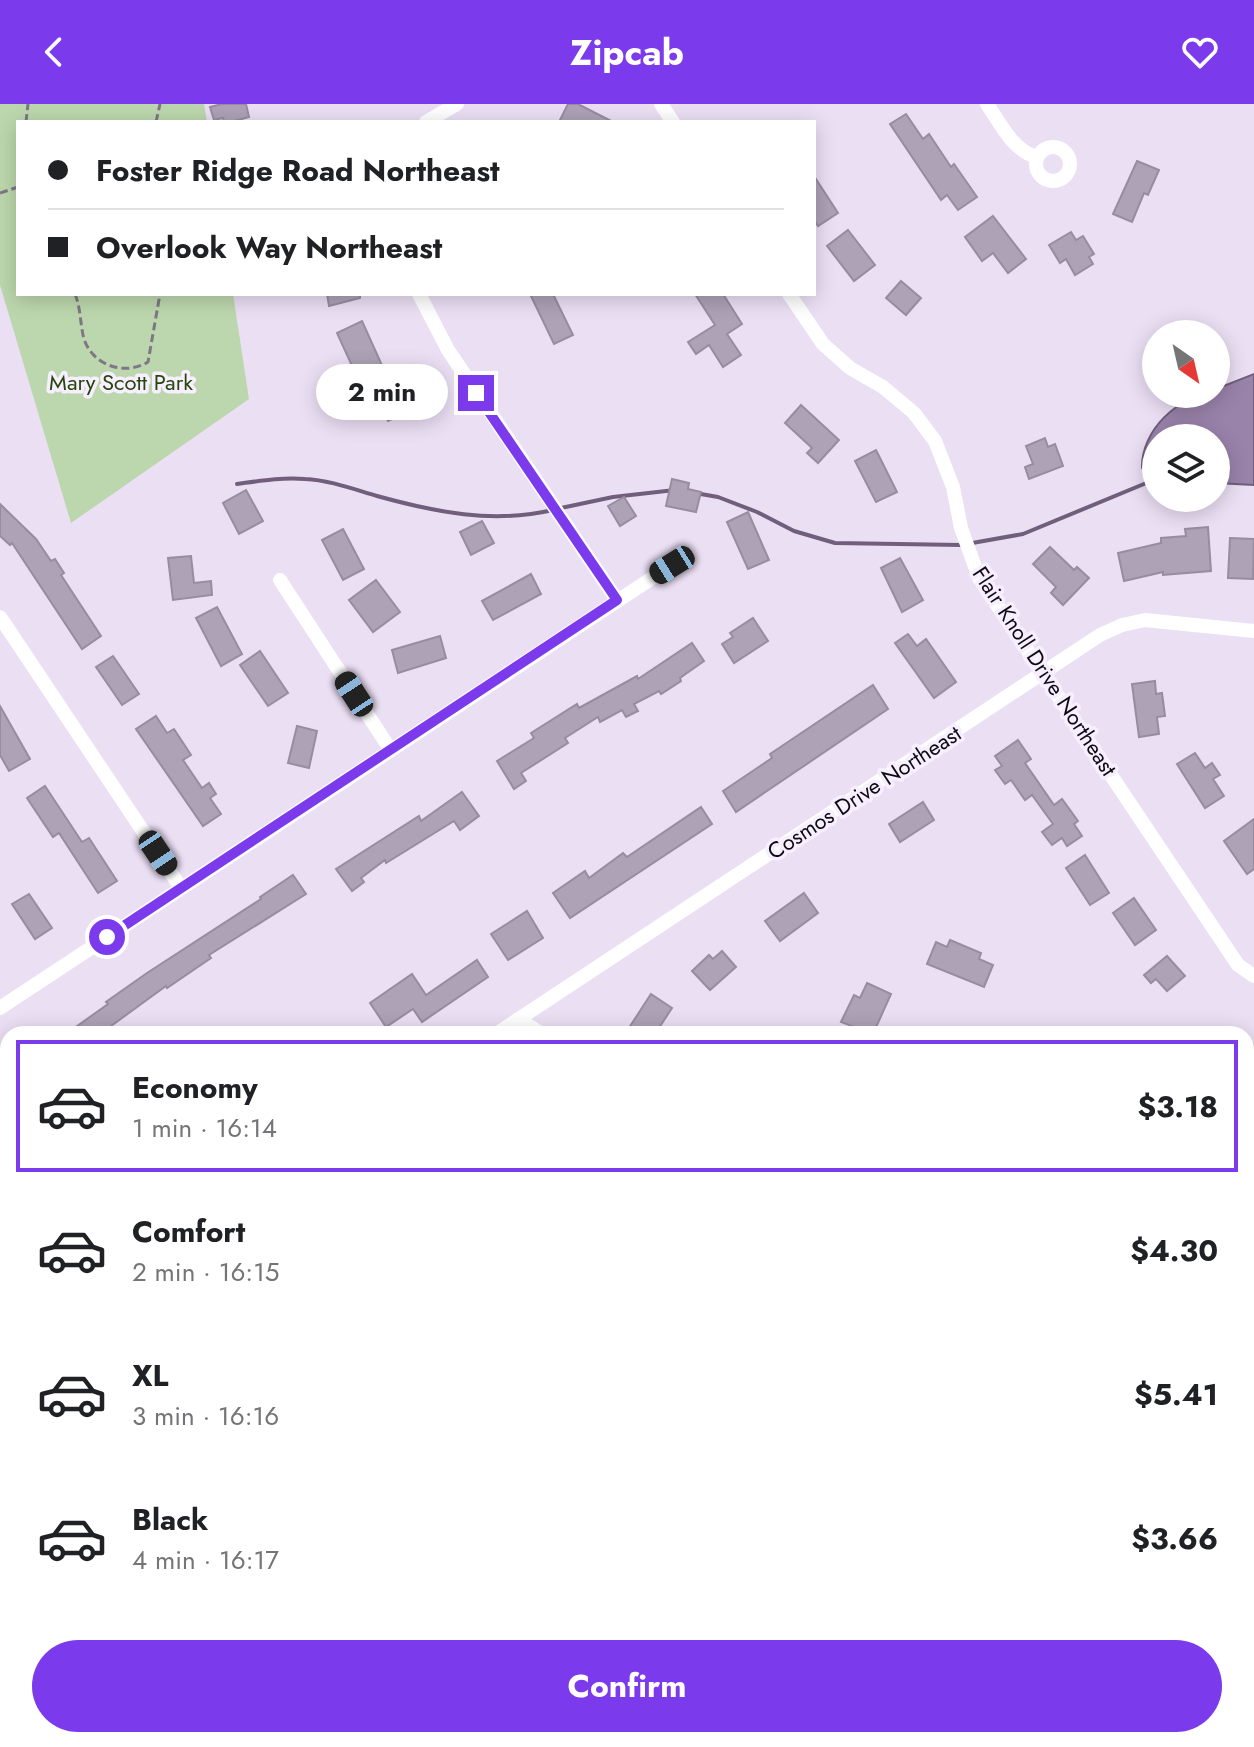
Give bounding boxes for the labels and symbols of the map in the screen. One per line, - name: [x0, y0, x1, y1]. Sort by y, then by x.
- north arrow: [1142, 320, 1230, 408]
- callout: 2 min: [316, 365, 448, 421]
- park label: Mary Scott Park: [49, 366, 193, 398]
- route end: [458, 375, 494, 411]
- car: [645, 542, 699, 588]
- street label: Flair Knoll Drive Northeast: [965, 560, 1125, 783]
- car: [331, 667, 377, 721]
- street label: Cosmos Drive Northeast: [761, 717, 968, 867]
- car: [135, 826, 181, 880]
- route start: [89, 919, 125, 955]

